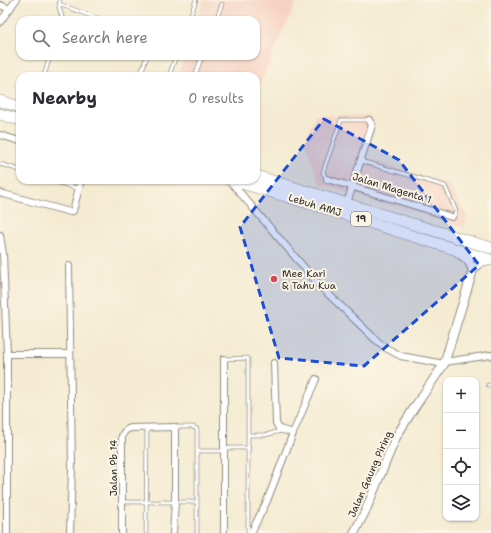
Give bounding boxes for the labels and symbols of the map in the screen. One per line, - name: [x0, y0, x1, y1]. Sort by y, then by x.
- street label: Jalan Magenta 1: [351, 170, 433, 206]
- street label: Lebuh AMJ: [287, 191, 343, 219]
- road number: 19: [351, 212, 371, 226]
- place label: Mee Kari & Tahu Kua: [282, 267, 337, 292]
- marker: Mee Kari & Tahu Kua: [269, 274, 279, 284]
- street label: Jalan Gaung Piring: [345, 429, 395, 519]
- street label: Jalan Pb 14: [107, 440, 120, 496]

